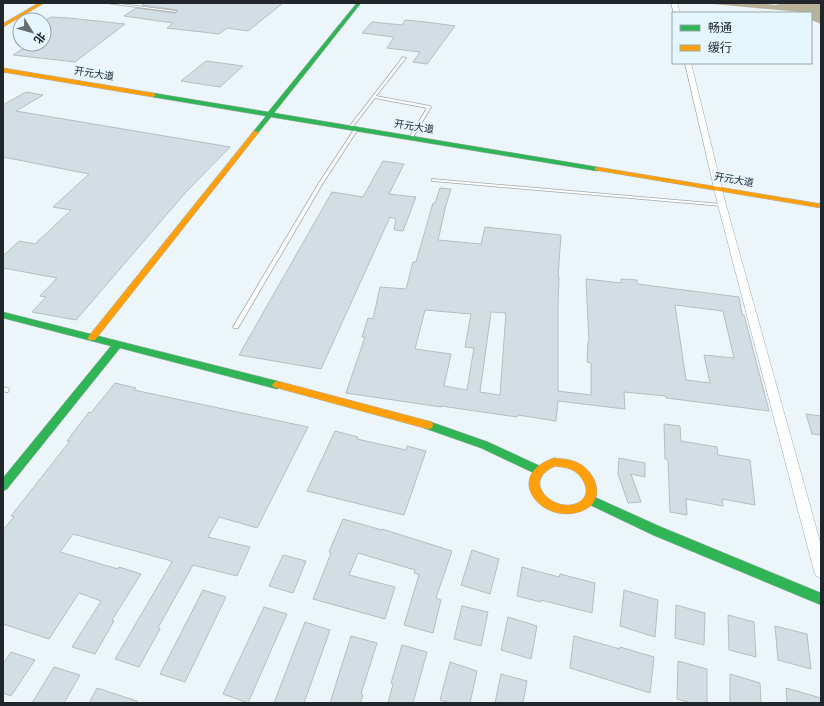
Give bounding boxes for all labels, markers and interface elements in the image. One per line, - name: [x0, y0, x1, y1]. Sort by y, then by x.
- north arrow: [12, 12, 52, 52]
- legend: [672, 12, 812, 64]
- text: 畅通: [708, 21, 732, 35]
- text: 北: [31, 29, 48, 46]
- text: 缓行: [708, 41, 732, 55]
- street label: 开元大道: [73, 65, 115, 83]
- street label: 开元大道: [393, 118, 435, 136]
- street label: 开元大道: [713, 171, 755, 189]

